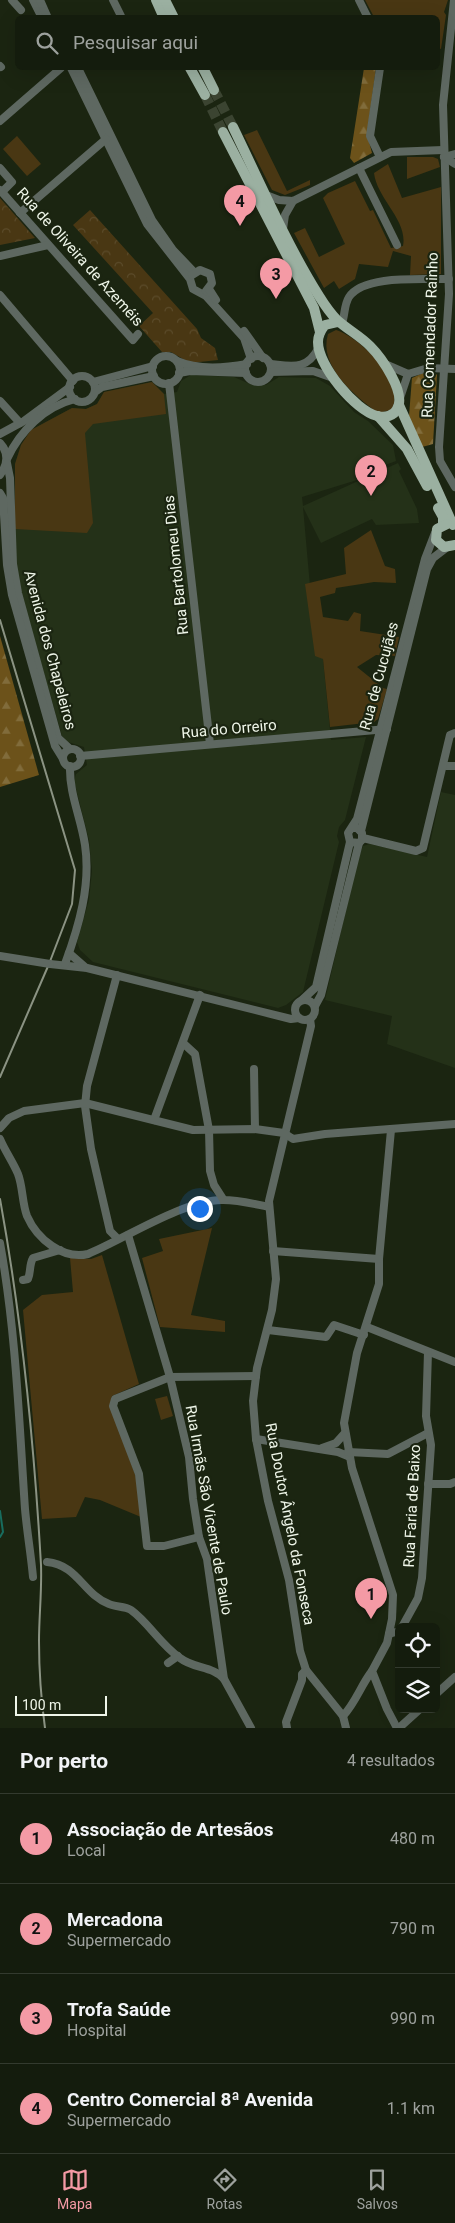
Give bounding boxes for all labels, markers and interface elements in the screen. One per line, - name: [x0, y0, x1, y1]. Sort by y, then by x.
- search box: [15, 15, 440, 70]
- icon: search: [33, 29, 61, 57]
- text: Pesquisar aqui: [73, 31, 198, 54]
- street label: Rua de Oliveira de Azeméis: [13, 184, 147, 330]
- pin: 4: [224, 185, 256, 226]
- street label: Rua Comendador Rainho: [418, 252, 442, 418]
- pin: 3: [260, 258, 292, 299]
- pin: 2: [355, 455, 387, 496]
- street label: Rua Bartolomeu Dias: [160, 494, 192, 636]
- street label: Avenida dos Chapeleiros: [20, 568, 80, 732]
- street label: Rua de Cucujães: [356, 620, 402, 732]
- street label: Rua do Orreiro: [181, 716, 277, 742]
- your location: [187, 1196, 213, 1222]
- street label: Rua Irmãs São Vicente de Paulo: [182, 1404, 236, 1616]
- street label: Rua Doutor Ângelo da Fonseca: [262, 1421, 318, 1627]
- street label: Rua Faria de Baixo: [400, 1444, 424, 1568]
- pin: 1: [355, 1578, 387, 1619]
- map controls: [395, 1623, 440, 1713]
- button: locate: [395, 1623, 440, 1668]
- button: layers: [395, 1668, 440, 1713]
- scale bar: [15, 1693, 108, 1716]
- text: 100 m: [22, 1697, 61, 1713]
- text: Por perto: [20, 1749, 108, 1773]
- text: 4 resultados: [347, 1751, 435, 1770]
- text: Associação de Artesãos: [67, 1818, 274, 1841]
- text: 1: [31, 1829, 41, 1848]
- text: 480 m: [390, 1829, 435, 1848]
- text: Local: [67, 1841, 106, 1860]
- text: Mercadona: [67, 1908, 163, 1931]
- text: 2: [31, 1919, 41, 1938]
- text: 790 m: [390, 1919, 435, 1938]
- text: Supermercado: [67, 1931, 171, 1950]
- text: Trofa Saúde: [67, 1998, 171, 2021]
- text: 3: [31, 2009, 41, 2028]
- text: 990 m: [390, 2009, 435, 2028]
- text: Hospital: [67, 2021, 127, 2040]
- text: Centro Comercial 8ª Avenida: [67, 2088, 313, 2111]
- text: 4: [31, 2099, 41, 2118]
- text: 1.1 km: [387, 2099, 435, 2118]
- text: Supermercado: [67, 2111, 171, 2130]
- tab: Mapa: [57, 2166, 92, 2212]
- tab: Rotas: [207, 2166, 243, 2212]
- tab: Salvos: [357, 2166, 398, 2212]

